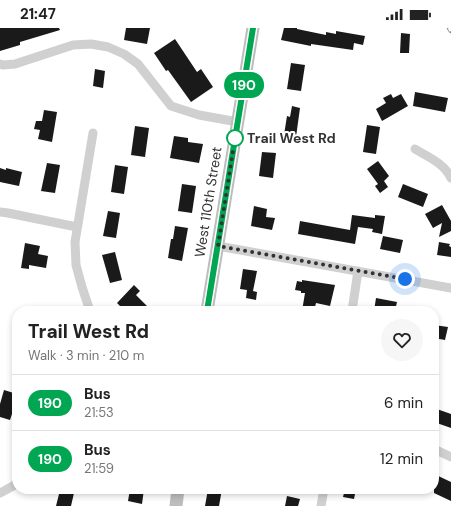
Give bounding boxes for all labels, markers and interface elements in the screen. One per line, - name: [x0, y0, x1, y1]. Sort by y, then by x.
- text: 21:47: [20, 4, 56, 24]
- line badge: 190: [221, 72, 267, 98]
- text: 190: [232, 76, 256, 94]
- marker: Trail West Rd: [226, 129, 244, 147]
- place label: Trail West Rd: [247, 129, 336, 147]
- street label: West 110th Street: [190, 145, 226, 259]
- your location: [395, 269, 415, 289]
- text: Trail West Rd: [28, 319, 149, 344]
- button: heart: [381, 319, 423, 361]
- text: Walk · 3 min · 210 m: [28, 347, 144, 364]
- text: Bus: [84, 384, 111, 404]
- text: 6 min: [384, 393, 423, 413]
- text: 190: [38, 394, 62, 412]
- text: 21:53: [84, 404, 114, 421]
- text: Bus: [84, 440, 111, 460]
- text: 12 min: [380, 449, 423, 469]
- text: 190: [38, 450, 62, 468]
- text: 21:59: [84, 460, 114, 477]

